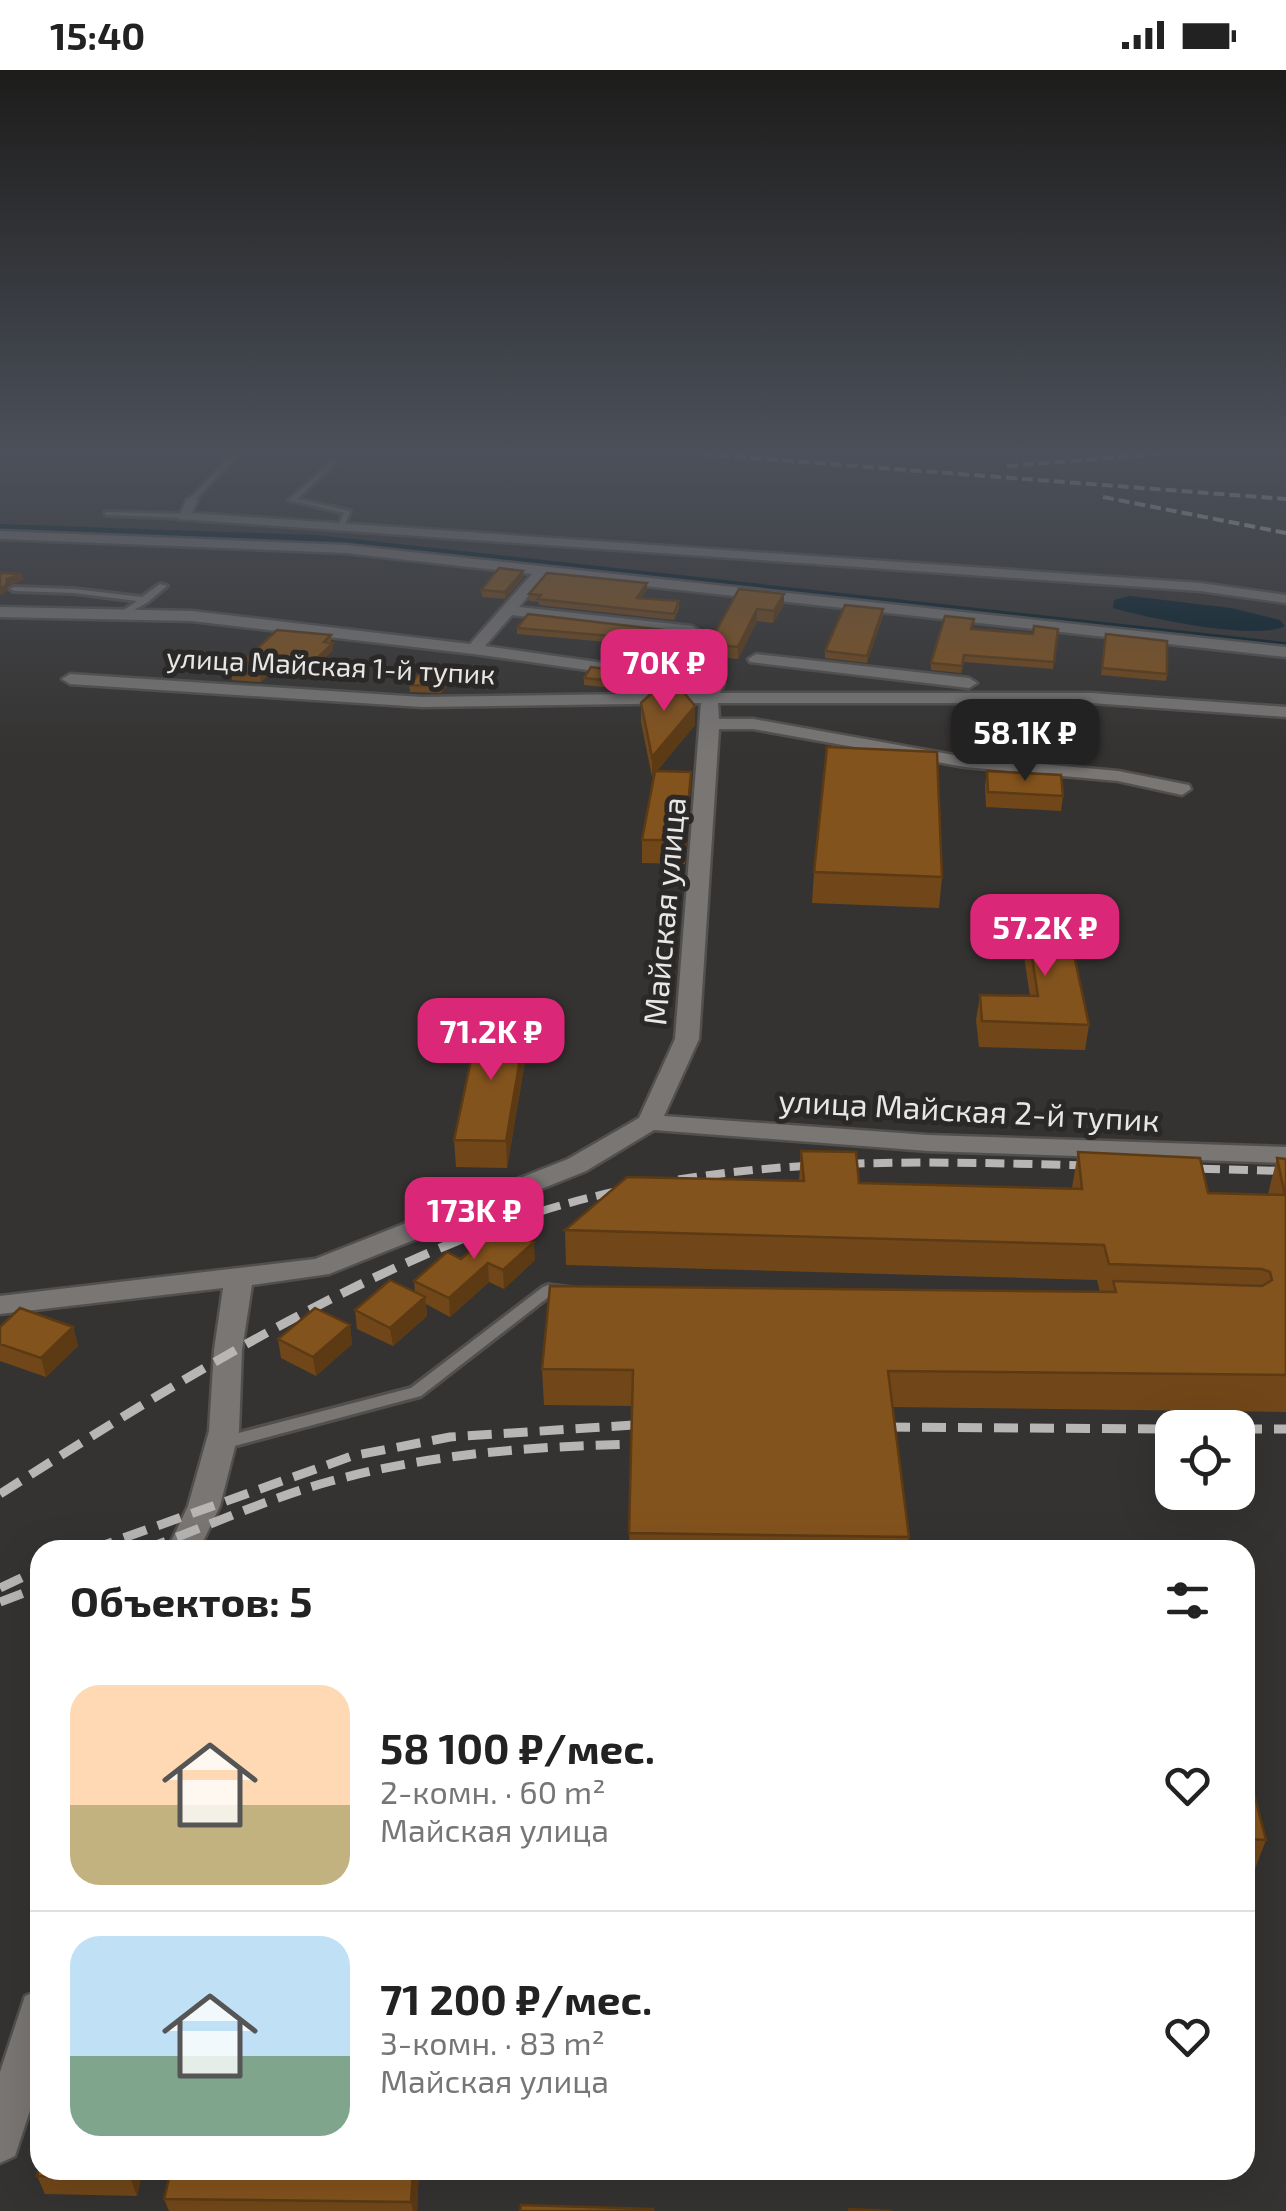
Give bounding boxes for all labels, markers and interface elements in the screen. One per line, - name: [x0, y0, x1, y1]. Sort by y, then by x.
- text: 15:40: [50, 12, 145, 58]
- pin: 70K ₽: [594, 629, 734, 714]
- street label: улица Майская 1-й тупик: [166, 639, 496, 691]
- text: 70K ₽: [623, 642, 705, 680]
- pin: 58.1K ₽: [933, 699, 1117, 784]
- text: 58.1K ₽: [973, 712, 1077, 750]
- street label: Майская улица: [634, 795, 693, 1027]
- pin: 57.2K ₽: [953, 894, 1137, 979]
- text: 57.2K ₽: [992, 907, 1098, 945]
- pin: 71.2K ₽: [399, 998, 583, 1083]
- text: 71.2K ₽: [440, 1011, 542, 1049]
- street label: улица Майская 2-й тупик: [778, 1080, 1160, 1139]
- pin: 173K ₽: [393, 1177, 555, 1262]
- text: 173K ₽: [427, 1190, 521, 1228]
- map controls: [1155, 1410, 1255, 1510]
- button: locate: [1155, 1410, 1255, 1510]
- icon: filters: [1160, 1573, 1215, 1628]
- text: Объектов: 5: [70, 1575, 312, 1625]
- text: 58 100 ₽/мес.: [380, 1722, 655, 1772]
- icon: home: [150, 1725, 270, 1845]
- icon: heart: [1160, 1758, 1215, 1813]
- text: 2-комн. · 60 m²: [380, 1772, 605, 1810]
- text: Майская улица: [380, 1810, 609, 1848]
- text: 71 200 ₽/мес.: [380, 1973, 652, 2023]
- icon: home: [150, 1976, 270, 2096]
- icon: heart: [1160, 2009, 1215, 2064]
- text: 3-комн. · 83 m²: [380, 2023, 605, 2061]
- text: Майская улица: [380, 2061, 609, 2099]

